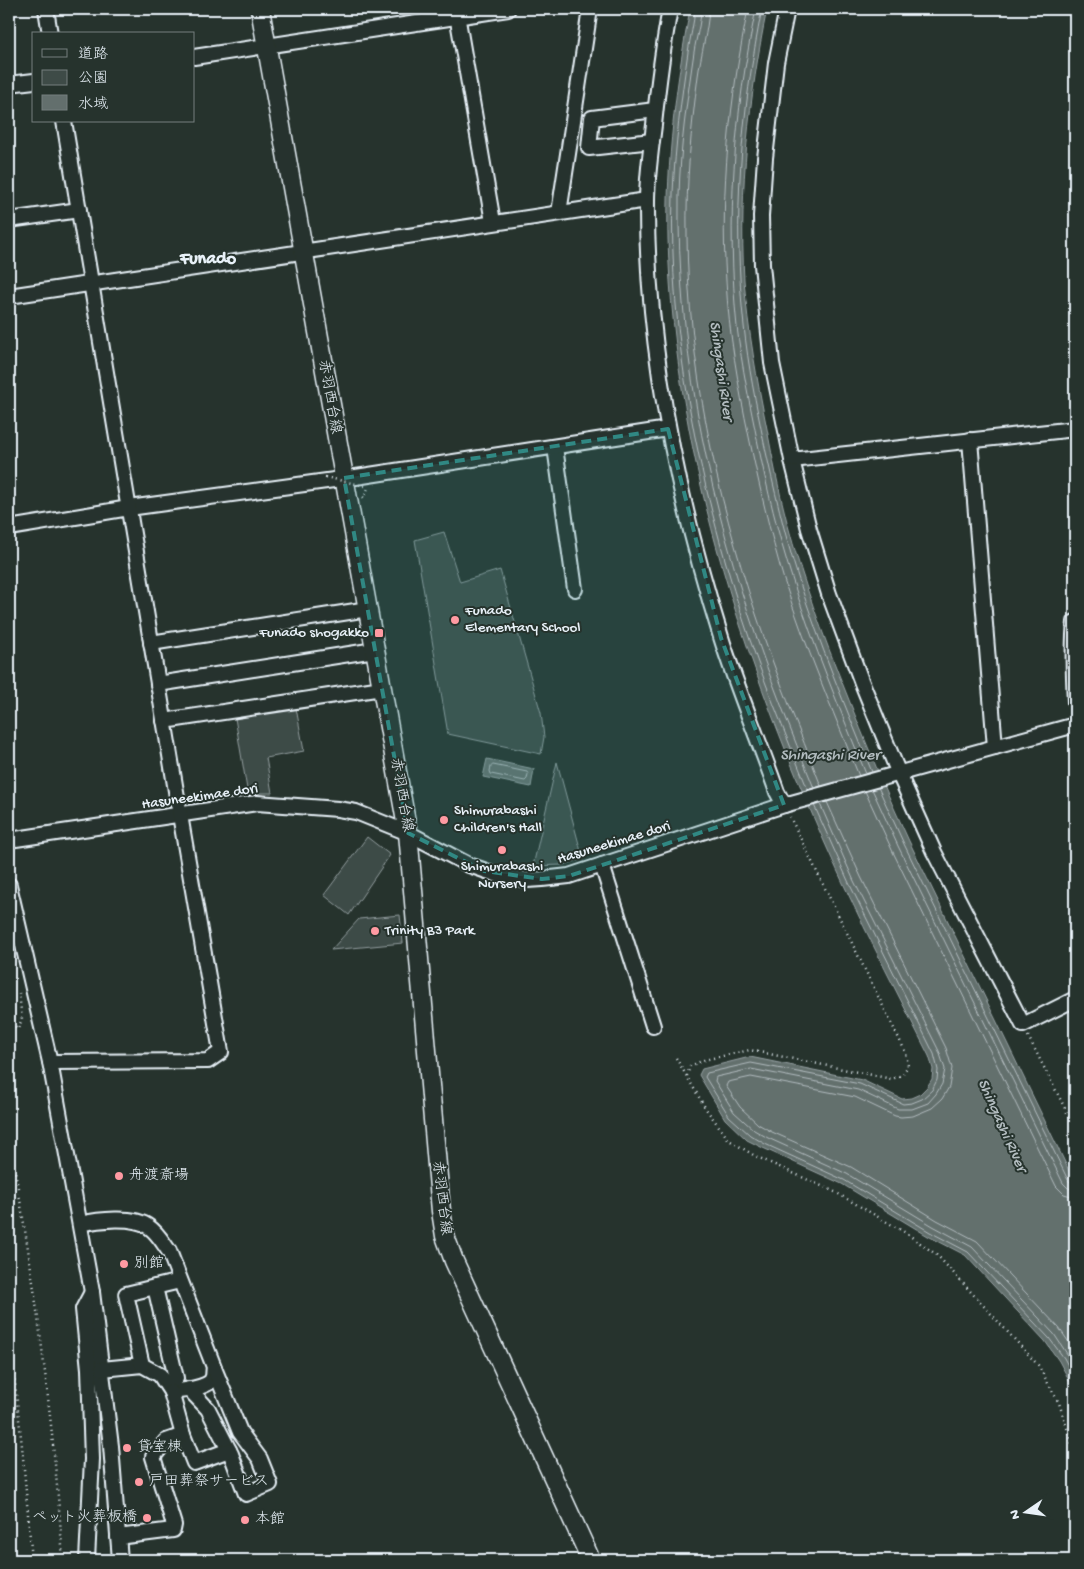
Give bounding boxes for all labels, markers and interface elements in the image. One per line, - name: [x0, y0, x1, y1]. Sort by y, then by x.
- legend: [32, 32, 195, 122]
- text: 道路: [78, 46, 108, 64]
- text: 公園: [78, 70, 108, 88]
- text: 水域: [78, 95, 108, 114]
- district label: Funado: [179, 249, 237, 270]
- water label: Shingashi River: [704, 320, 737, 425]
- street label: 赤羽西台線: [314, 358, 345, 436]
- place label: Funado Elementary School: [464, 602, 581, 637]
- marker: Funado Elementary School: [449, 614, 461, 626]
- place label: Funado shogakko: [258, 624, 369, 642]
- marker: Funado shogakko: [373, 627, 385, 639]
- water label: Shingashi River: [780, 747, 883, 766]
- street label: 赤羽西台線: [386, 756, 417, 834]
- street label: Hasuneekimae dori: [141, 780, 259, 814]
- place label: Shimurabashi Children's Hall: [454, 802, 542, 837]
- marker: Shimurabashi Children's Hall: [438, 814, 450, 826]
- street label: Hasuneekimae dori: [555, 817, 673, 869]
- marker: Shimurabashi Nursery: [496, 844, 508, 856]
- place label: Shimurabashi Nursery: [461, 858, 543, 893]
- place label: Trinity B3 Park: [384, 922, 476, 940]
- marker: Trinity B3 Park: [369, 925, 381, 937]
- water label: Shingashi River: [972, 1077, 1031, 1178]
- street label: 赤羽西台線: [427, 1160, 455, 1236]
- place label: 舟渡斎場: [129, 1166, 189, 1185]
- marker: 舟渡斎場: [113, 1170, 125, 1182]
- place label: 別館: [134, 1255, 164, 1273]
- marker: 別館: [118, 1258, 130, 1270]
- place label: 貸室棟: [137, 1438, 182, 1457]
- marker: 貸室棟: [121, 1442, 133, 1454]
- place label: 戸田葬祭サービス: [149, 1472, 269, 1491]
- marker: 戸田葬祭サービス: [133, 1476, 145, 1488]
- north arrow: [1002, 1486, 1052, 1536]
- place label: ペット火葬板橋: [32, 1508, 137, 1527]
- text: N: [1006, 1508, 1025, 1521]
- place label: 本館: [255, 1510, 285, 1529]
- marker: ペット火葬板橋: [141, 1512, 153, 1524]
- marker: 本館: [239, 1514, 251, 1526]

